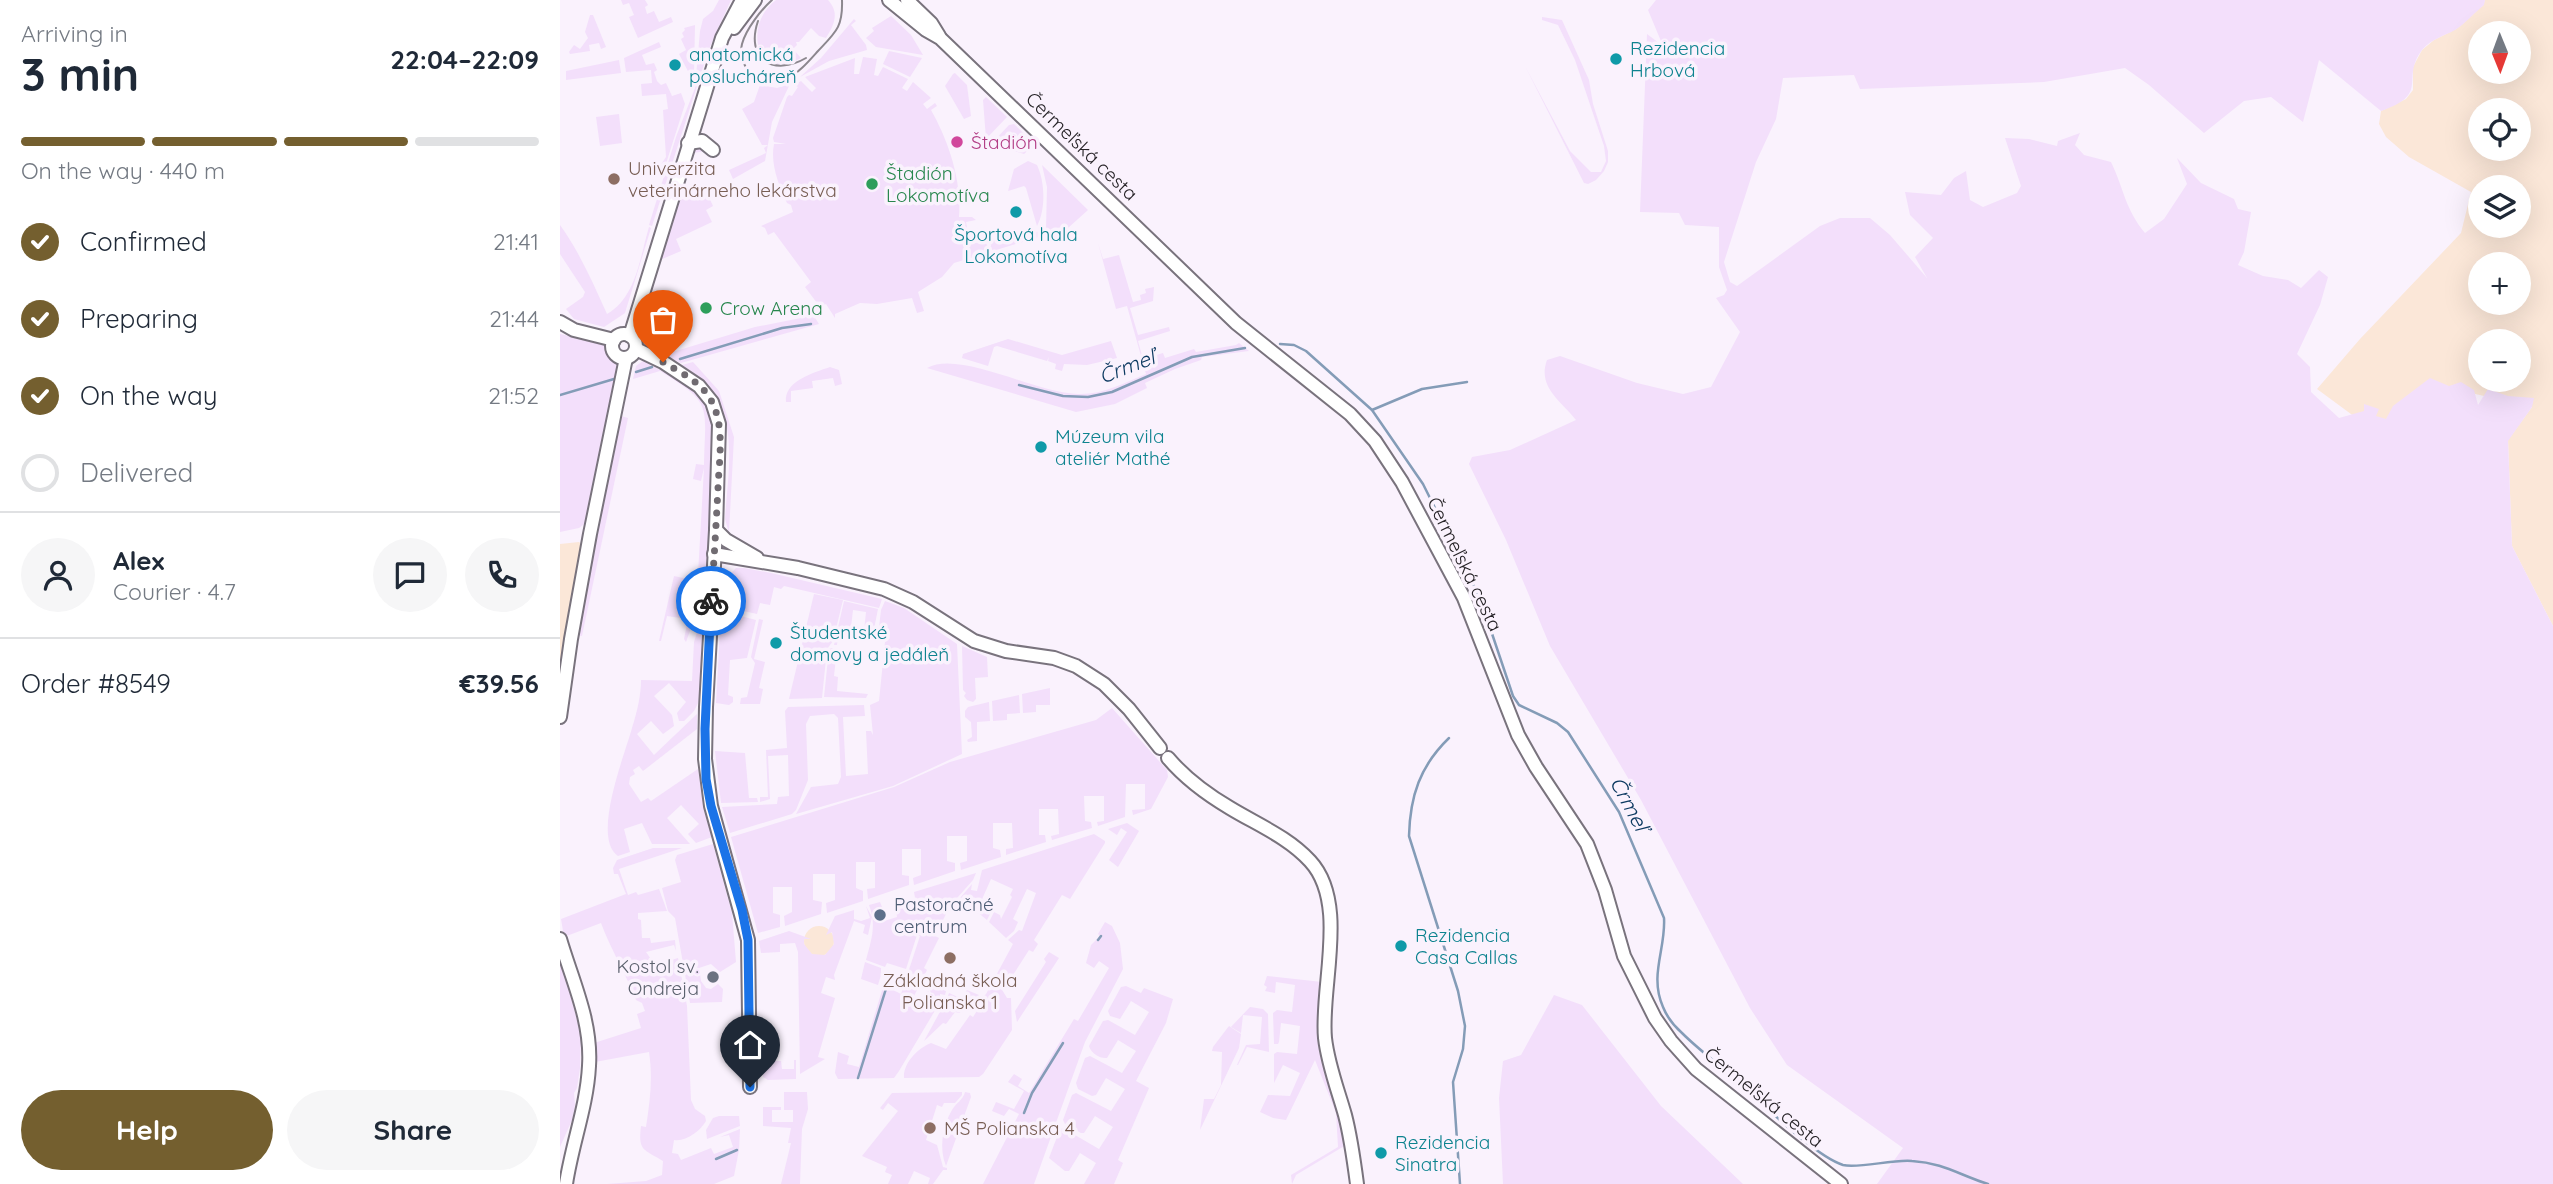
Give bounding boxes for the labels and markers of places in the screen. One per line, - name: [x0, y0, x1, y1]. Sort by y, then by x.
- place label: Rezidencia Hrbová: [1630, 36, 1725, 82]
- place label: anatomická poslucháreň: [689, 42, 797, 88]
- marker: Rezidencia Hrbová: [1608, 51, 1624, 67]
- marker: anatomická poslucháreň: [667, 57, 683, 73]
- place label: Štadión: [971, 130, 1038, 154]
- marker: Štadión: [949, 134, 965, 150]
- place label: Univerzita veterinárneho lekárstva: [628, 156, 837, 202]
- place label: Štadión Lokomotíva: [886, 161, 990, 207]
- marker: Univerzita veterinárneho lekárstva: [606, 171, 622, 187]
- marker: Štadión Lokomotíva: [864, 176, 880, 192]
- marker: Športová hala Lokomotíva: [1008, 204, 1024, 220]
- place label: Športová hala Lokomotíva: [954, 222, 1078, 268]
- pin: [633, 290, 693, 362]
- place label: Crow Arena: [720, 296, 823, 320]
- marker: Crow Arena: [698, 300, 714, 316]
- place label: Múzeum vila ateliér Mathé: [1055, 424, 1170, 470]
- marker: Múzeum vila ateliér Mathé: [1033, 439, 1049, 455]
- place label: Študentské domovy a jedáleň: [790, 620, 949, 666]
- marker: Študentské domovy a jedáleň: [768, 635, 784, 651]
- place label: Pastoračné centrum: [894, 892, 994, 938]
- marker: Pastoračné centrum: [872, 907, 888, 923]
- place label: Rezidencia Casa Callas: [1415, 923, 1518, 969]
- marker: Rezidencia Casa Callas: [1393, 938, 1409, 954]
- marker: Základná škola Polianska 1: [942, 950, 958, 966]
- place label: Kostol sv. Ondreja: [616, 954, 699, 1000]
- place label: Základná škola Polianska 1: [883, 968, 1017, 1014]
- marker: Kostol sv. Ondreja: [705, 969, 721, 985]
- pin: [720, 1015, 780, 1087]
- place label: MŠ Polianska 4: [944, 1116, 1075, 1140]
- marker: MŠ Polianska 4: [922, 1120, 938, 1136]
- place label: Rezidencia Sinatra: [1395, 1130, 1490, 1176]
- marker: Rezidencia Sinatra: [1373, 1145, 1389, 1161]

